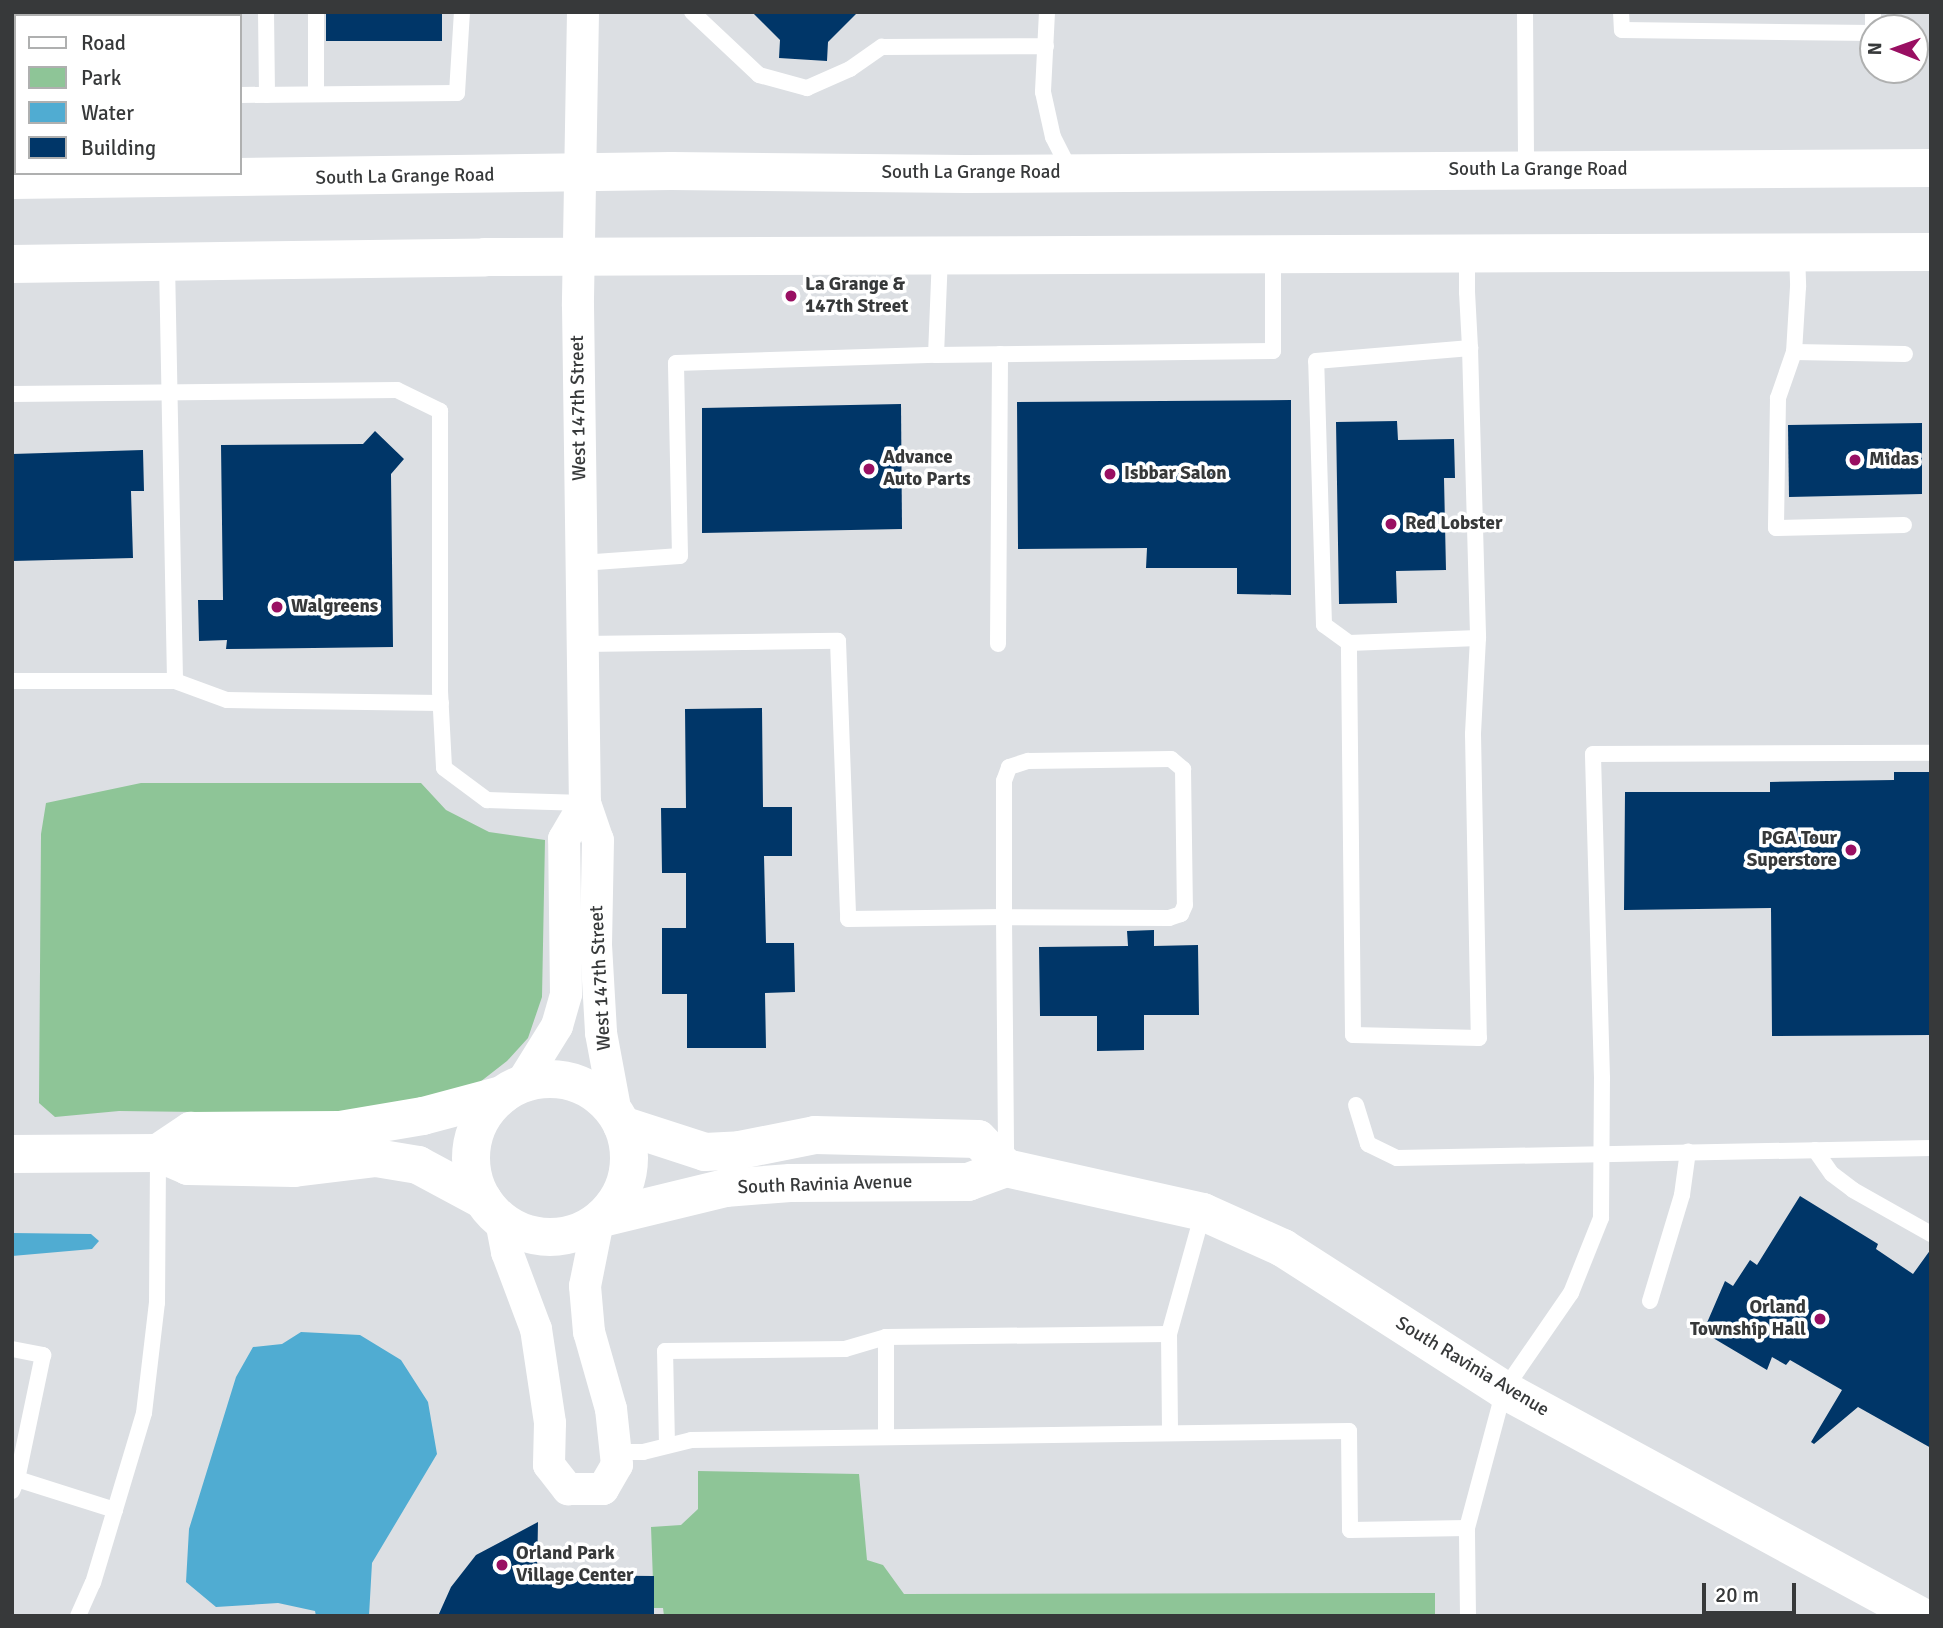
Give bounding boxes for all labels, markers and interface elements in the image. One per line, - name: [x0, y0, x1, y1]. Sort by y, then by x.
- legend: [14, 14, 242, 175]
- north arrow: [1859, 14, 1929, 84]
- text: Road: [81, 30, 126, 56]
- text: N: [1863, 42, 1887, 55]
- text: Park: [81, 65, 121, 91]
- text: Water: [81, 100, 134, 126]
- text: Building: [81, 135, 156, 161]
- street label: South La Grange Road: [1449, 159, 1627, 181]
- street label: South La Grange Road: [882, 162, 1060, 184]
- street label: South La Grange Road: [315, 164, 495, 190]
- place label: La Grange & 147th Street: [805, 274, 908, 318]
- marker: La Grange & 147th Street: [783, 288, 799, 304]
- street label: West 147th Street: [566, 335, 592, 481]
- place label: Advance Auto Parts: [883, 447, 971, 491]
- place label: Midas: [1869, 449, 1919, 471]
- marker: Midas: [1847, 452, 1863, 468]
- marker: Advance Auto Parts: [861, 461, 877, 477]
- place label: Isbbar Salon: [1124, 463, 1227, 485]
- marker: Isbbar Salon: [1102, 466, 1118, 482]
- place label: Red Lobster: [1405, 513, 1502, 535]
- marker: Red Lobster: [1383, 516, 1399, 532]
- place label: Walgreens: [291, 596, 378, 618]
- marker: Walgreens: [269, 599, 285, 615]
- place label: PGA Tour Superstore: [1747, 828, 1837, 872]
- marker: PGA Tour Superstore: [1843, 842, 1859, 858]
- street label: West 147th Street: [586, 905, 616, 1051]
- street label: South Ravinia Avenue: [737, 1171, 913, 1199]
- place label: Orland Township Hall: [1690, 1297, 1806, 1341]
- marker: Orland Township Hall: [1812, 1311, 1828, 1327]
- street label: South Ravinia Avenue: [1391, 1312, 1553, 1422]
- place label: Orland Park Village Center: [516, 1543, 634, 1587]
- marker: Orland Park Village Center: [494, 1557, 510, 1573]
- scale bar: [1705, 1568, 1800, 1612]
- text: 20 m: [1715, 1582, 1759, 1608]

